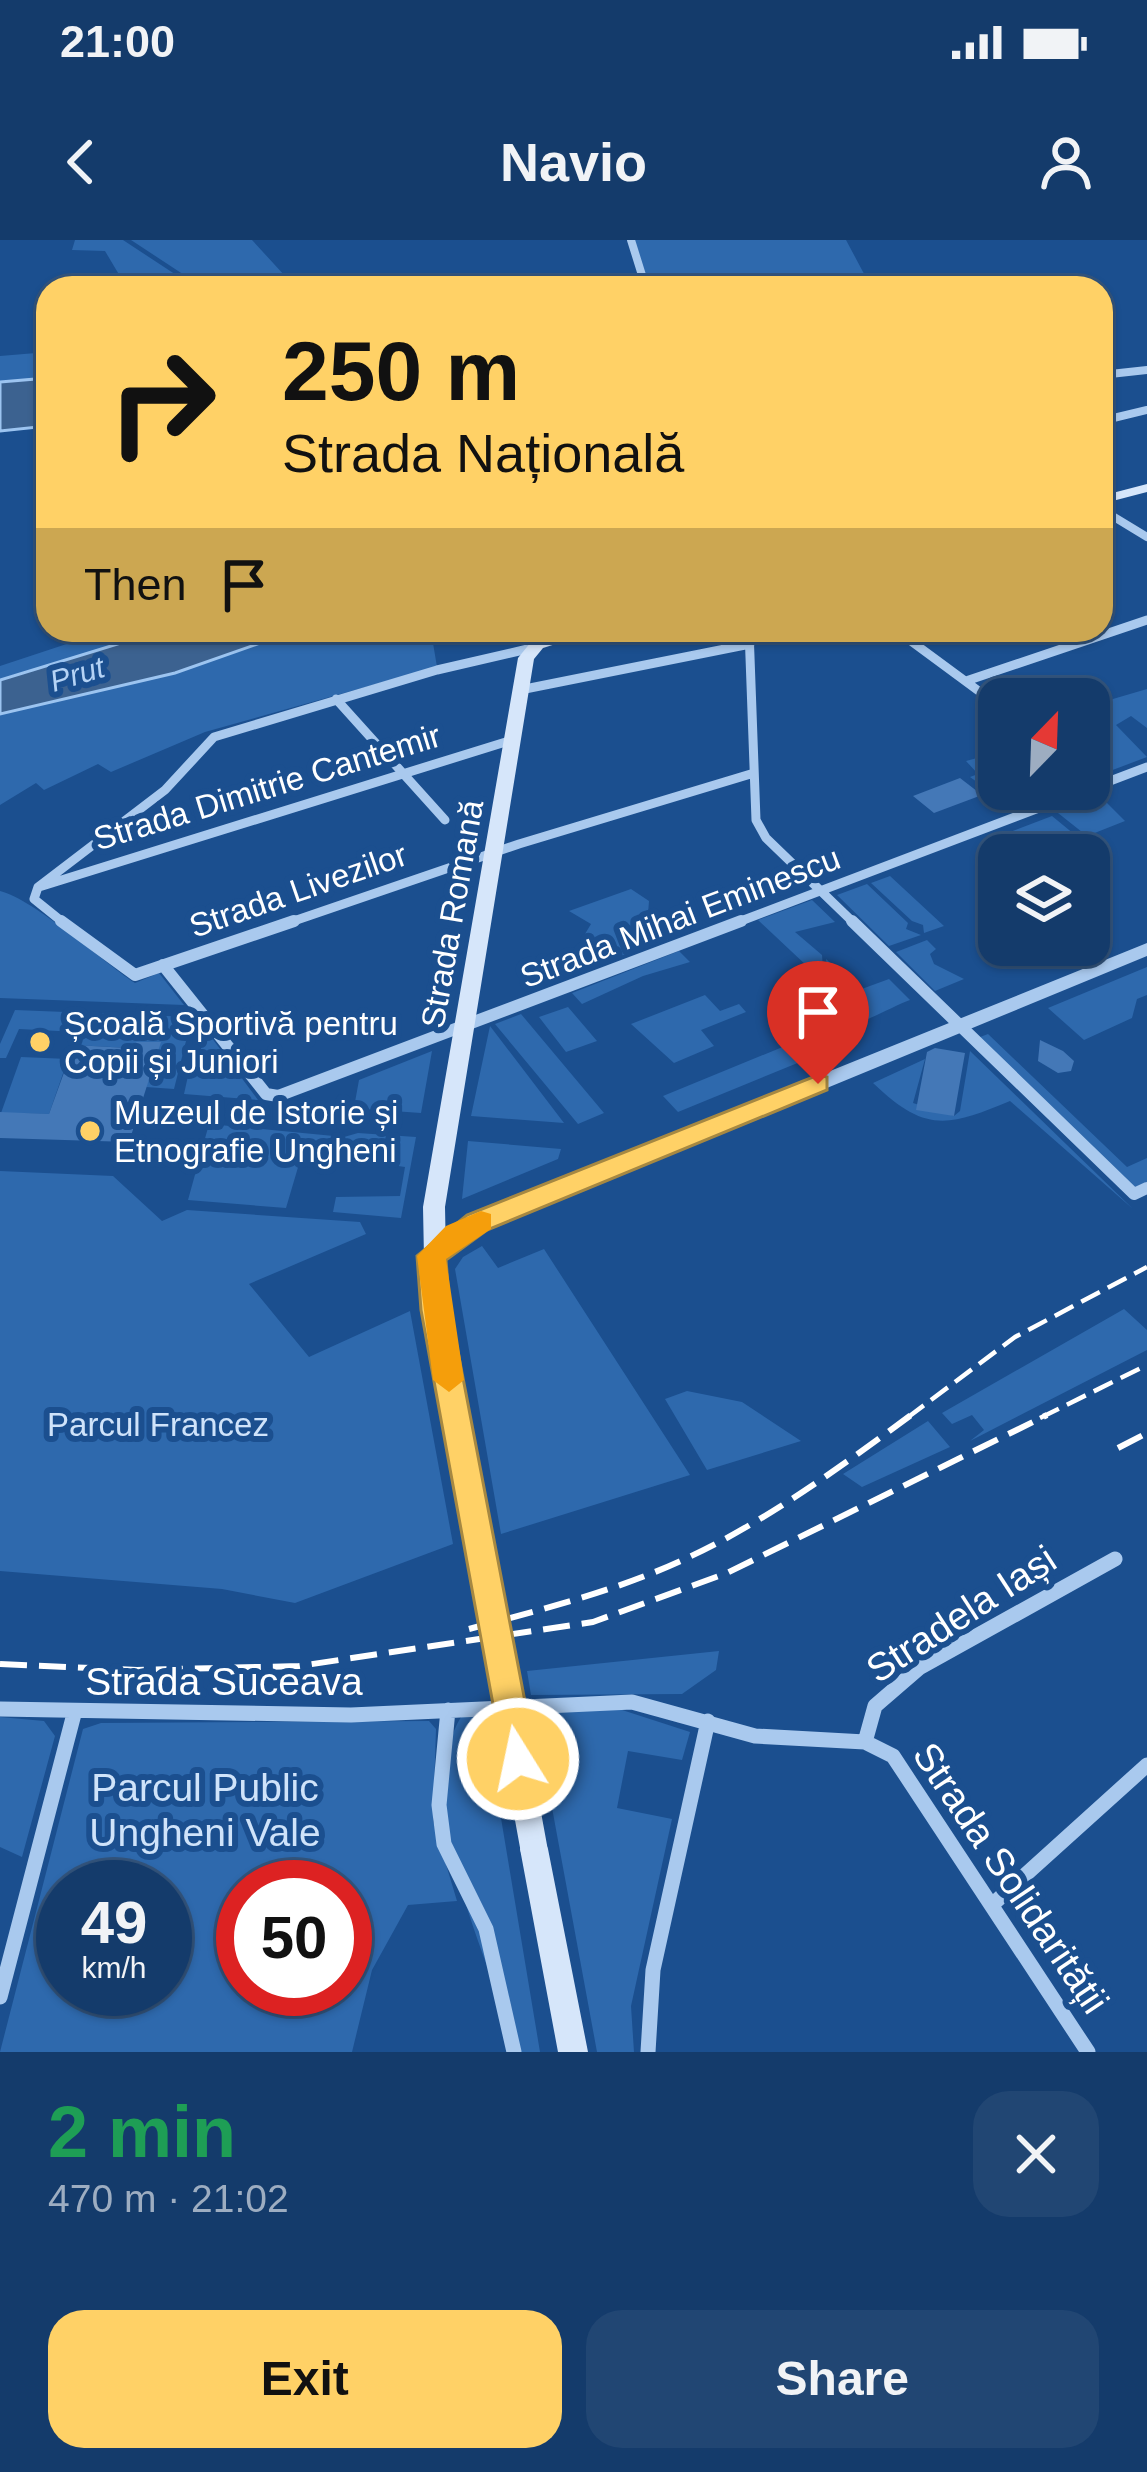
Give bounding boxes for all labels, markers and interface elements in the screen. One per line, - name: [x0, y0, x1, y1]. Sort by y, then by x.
- text: 21:00: [60, 16, 175, 67]
- icon: back: [48, 129, 114, 195]
- icon: person: [1033, 129, 1099, 195]
- text: Navio: [500, 132, 647, 192]
- icon: right: [84, 324, 240, 480]
- text: 250 m: [282, 324, 520, 418]
- text: Strada Națională: [282, 423, 684, 483]
- icon: arrive: [211, 552, 277, 618]
- text: Then: [84, 559, 187, 610]
- water label: Prut: [46, 650, 110, 698]
- north arrow: [978, 678, 1110, 810]
- map controls: [978, 678, 1110, 966]
- street label: Strada Dimitrie Cantemir: [89, 716, 445, 858]
- street label: Strada Romană: [414, 796, 490, 1031]
- button: layers: [978, 834, 1110, 966]
- street label: Strada Livezilor: [184, 835, 412, 945]
- street label: Strada Mihai Eminescu: [515, 839, 845, 995]
- pin: [767, 961, 869, 1084]
- icon: arrive: [785, 979, 851, 1045]
- place label: Școală Sportivă pentru Copii și Juniori: [64, 1005, 398, 1080]
- marker: Școală Sportivă pentru Copii și Juniori: [27, 1029, 53, 1055]
- place label: Muzeul de Istorie și Etnografie Ungheni: [114, 1094, 398, 1169]
- marker: Muzeul de Istorie și Etnografie Ungheni: [77, 1118, 103, 1144]
- park label: Parcul Francez: [47, 1406, 269, 1443]
- street label: Stradela Iași: [858, 1537, 1064, 1691]
- street label: Strada Suceava: [85, 1660, 363, 1703]
- position arrow: [455, 1696, 581, 1822]
- street label: Strada Solidarității: [905, 1735, 1117, 2021]
- park label: Parcul Public Ungheni Vale: [89, 1766, 321, 1854]
- speed limit sign: 50: [216, 1860, 372, 2016]
- text: 49: [81, 1889, 147, 1956]
- text: km/h: [81, 1951, 147, 1984]
- button: close: [973, 2091, 1099, 2217]
- text: 2 min: [48, 2092, 236, 2172]
- text: 470 m · 21:02: [48, 2177, 289, 2220]
- button: Exit: [48, 2310, 562, 2448]
- button: Share: [586, 2310, 1099, 2448]

